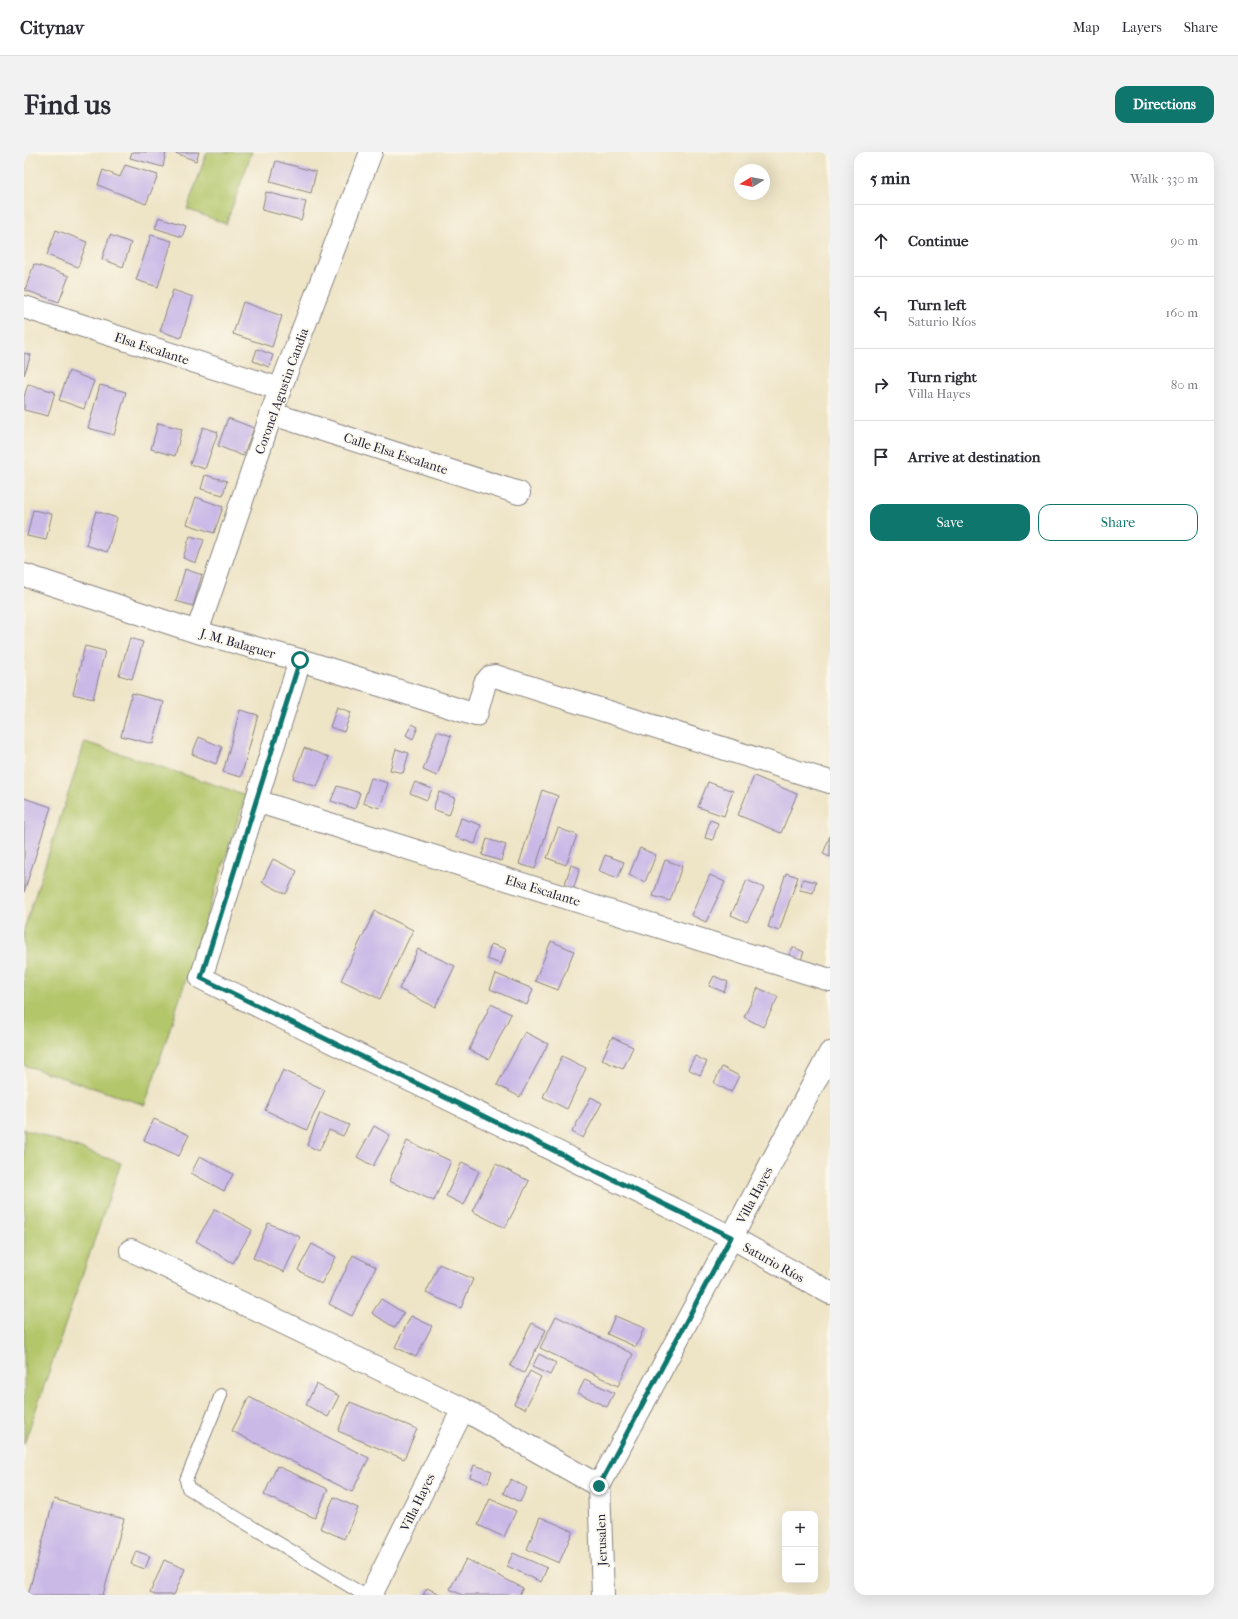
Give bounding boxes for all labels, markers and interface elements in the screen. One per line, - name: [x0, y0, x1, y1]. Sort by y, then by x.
- text: Citynav: [20, 17, 84, 39]
- text: Map: [1073, 19, 1100, 36]
- text: Layers: [1122, 19, 1162, 36]
- text: Share: [1184, 19, 1218, 36]
- button: Directions: [1115, 86, 1214, 123]
- text: Find us: [24, 88, 111, 121]
- north arrow: [734, 164, 770, 200]
- text: 5 min: [870, 168, 910, 188]
- text: Walk · 330 m: [1130, 171, 1198, 186]
- icon: ahead: [870, 230, 892, 252]
- text: Continue: [908, 232, 968, 250]
- text: 90 m: [1170, 233, 1198, 248]
- text: Turn left: [908, 296, 966, 314]
- icon: left: [870, 302, 892, 324]
- text: 160 m: [1166, 305, 1198, 320]
- text: Saturio Ríos: [908, 314, 976, 329]
- street label: Coronel Agustin Candia: [252, 325, 312, 456]
- street label: Elsa Escalante: [113, 329, 192, 368]
- text: Turn right: [908, 368, 977, 386]
- icon: right: [870, 374, 892, 396]
- text: 80 m: [1171, 377, 1198, 392]
- text: Villa Hayes: [908, 386, 970, 401]
- street label: Calle Elsa Escalante: [342, 430, 450, 478]
- icon: arrive: [870, 446, 892, 468]
- text: Arrive at destination: [908, 448, 1040, 466]
- button: Save: [870, 504, 1030, 541]
- button: Share: [1038, 504, 1198, 541]
- street label: J. M. Balaguer: [198, 625, 278, 662]
- route start: [291, 651, 309, 669]
- street label: Elsa Escalante: [503, 872, 583, 909]
- street label: Villa Hayes: [733, 1164, 776, 1227]
- street label: Saturio Ríos: [740, 1239, 807, 1286]
- street label: Villa Hayes: [397, 1471, 438, 1534]
- route end: [590, 1477, 608, 1495]
- map controls: [782, 1511, 818, 1583]
- button: +: [782, 1511, 818, 1547]
- street label: Jerusalen: [593, 1513, 610, 1567]
- button: −: [782, 1547, 818, 1583]

